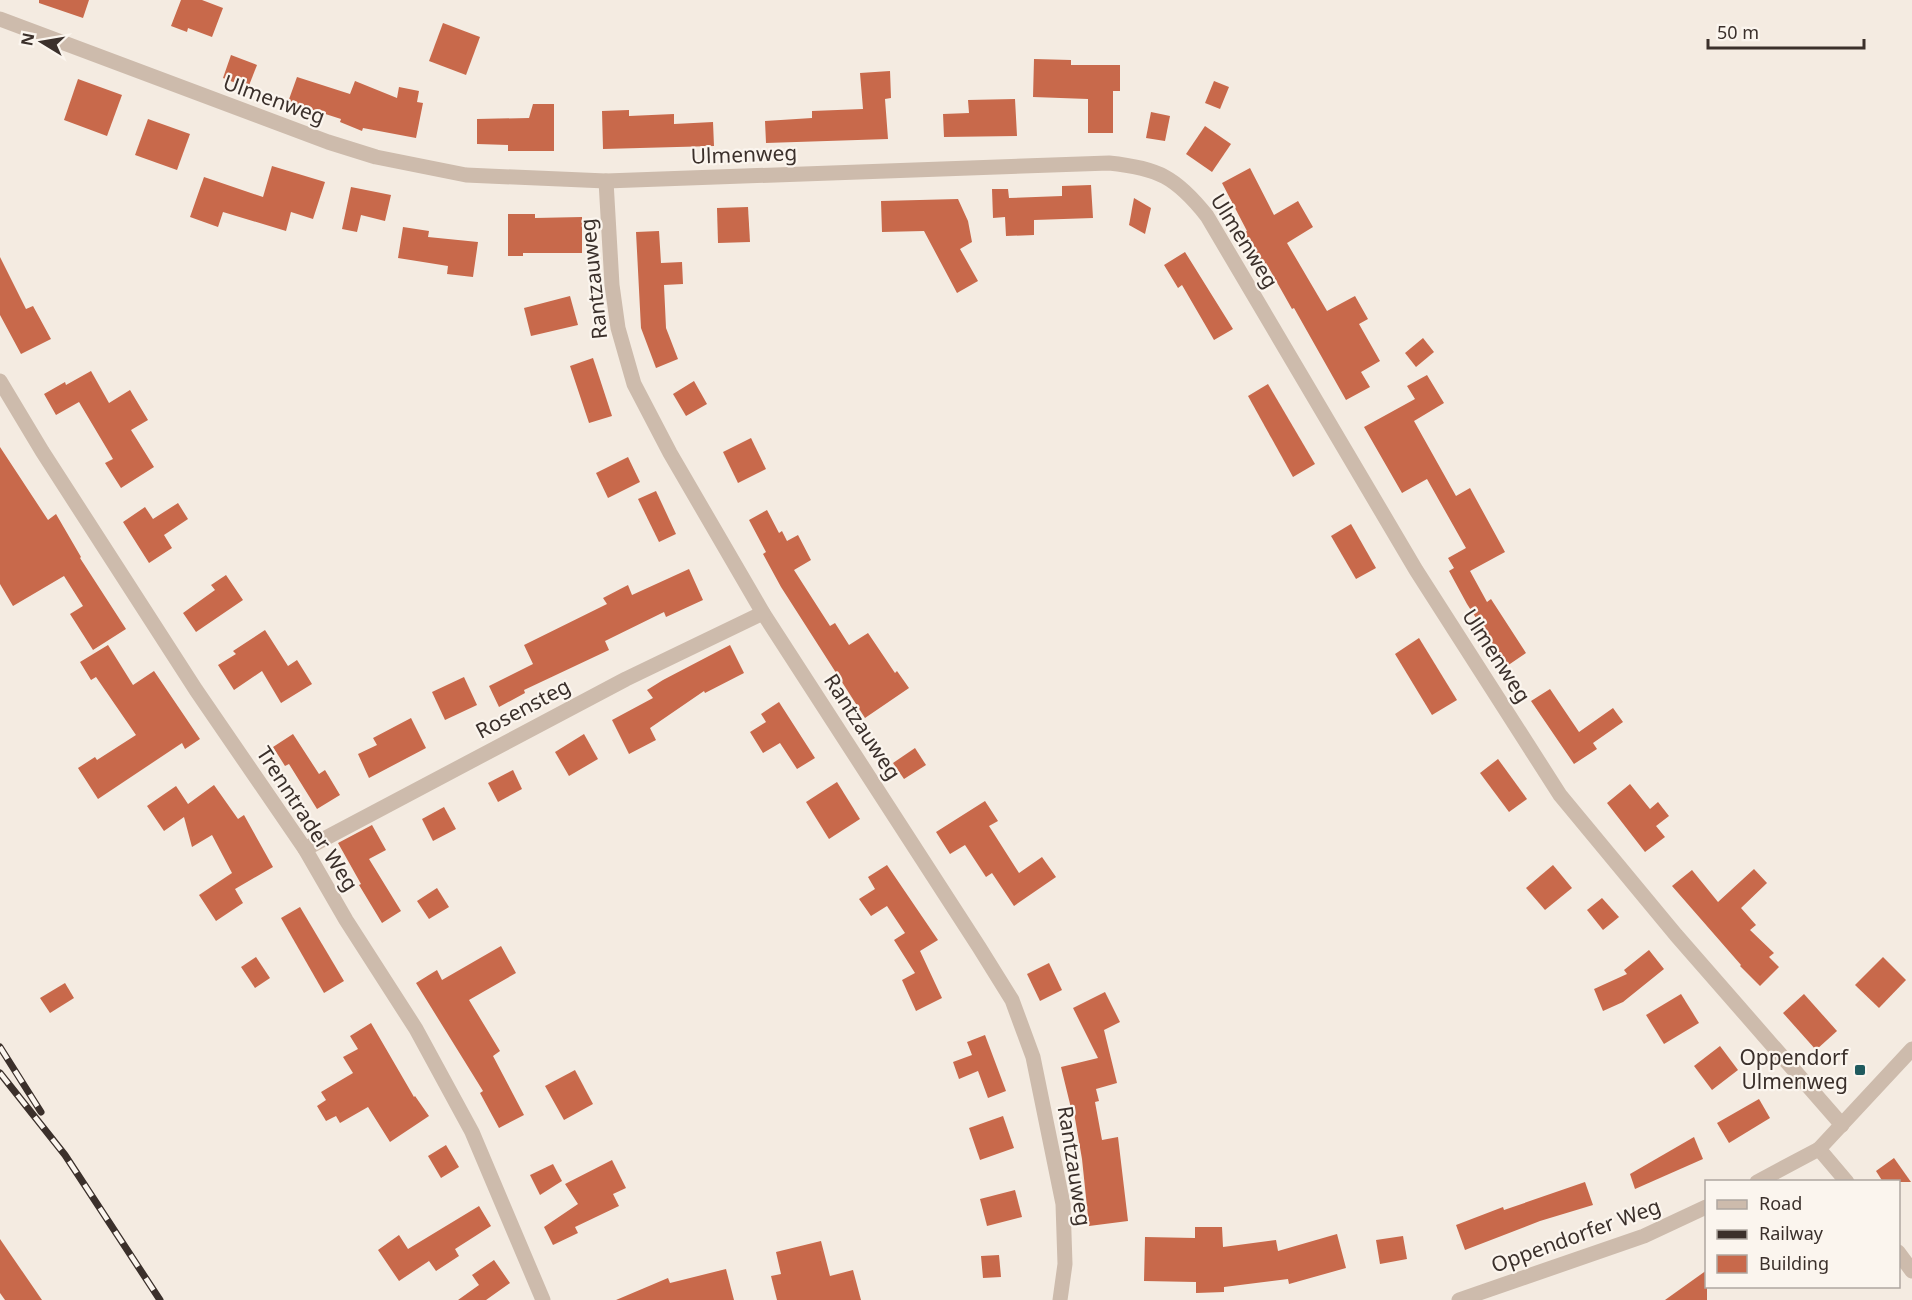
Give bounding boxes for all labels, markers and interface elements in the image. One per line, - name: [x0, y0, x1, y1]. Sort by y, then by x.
- north arrow: [12, 12, 72, 72]
- scale bar: [1708, 12, 1864, 50]
- text: 50 m: [1717, 20, 1759, 44]
- text: N: [15, 31, 39, 48]
- street label: Ulmenweg: [220, 68, 329, 130]
- street label: Ulmenweg: [690, 138, 798, 170]
- street label: Ulmenweg: [1205, 188, 1285, 293]
- street label: Rantzauweg: [573, 217, 613, 341]
- street label: Ulmenweg: [1456, 603, 1538, 708]
- street label: Rantzauweg: [818, 668, 908, 785]
- street label: Rosensteg: [470, 672, 575, 745]
- street label: Trenntrader Weg: [251, 741, 365, 896]
- place label: Oppendorf Ulmenweg: [1739, 1043, 1850, 1095]
- marker: Oppendorf Ulmenweg: [1853, 1063, 1867, 1077]
- street label: Rantzauweg: [1052, 1104, 1098, 1228]
- legend: [1705, 1180, 1900, 1288]
- street label: Oppendorfer Weg: [1487, 1191, 1664, 1279]
- text: Road: [1759, 1191, 1802, 1215]
- text: Railway: [1759, 1221, 1824, 1245]
- text: Building: [1759, 1251, 1829, 1275]

